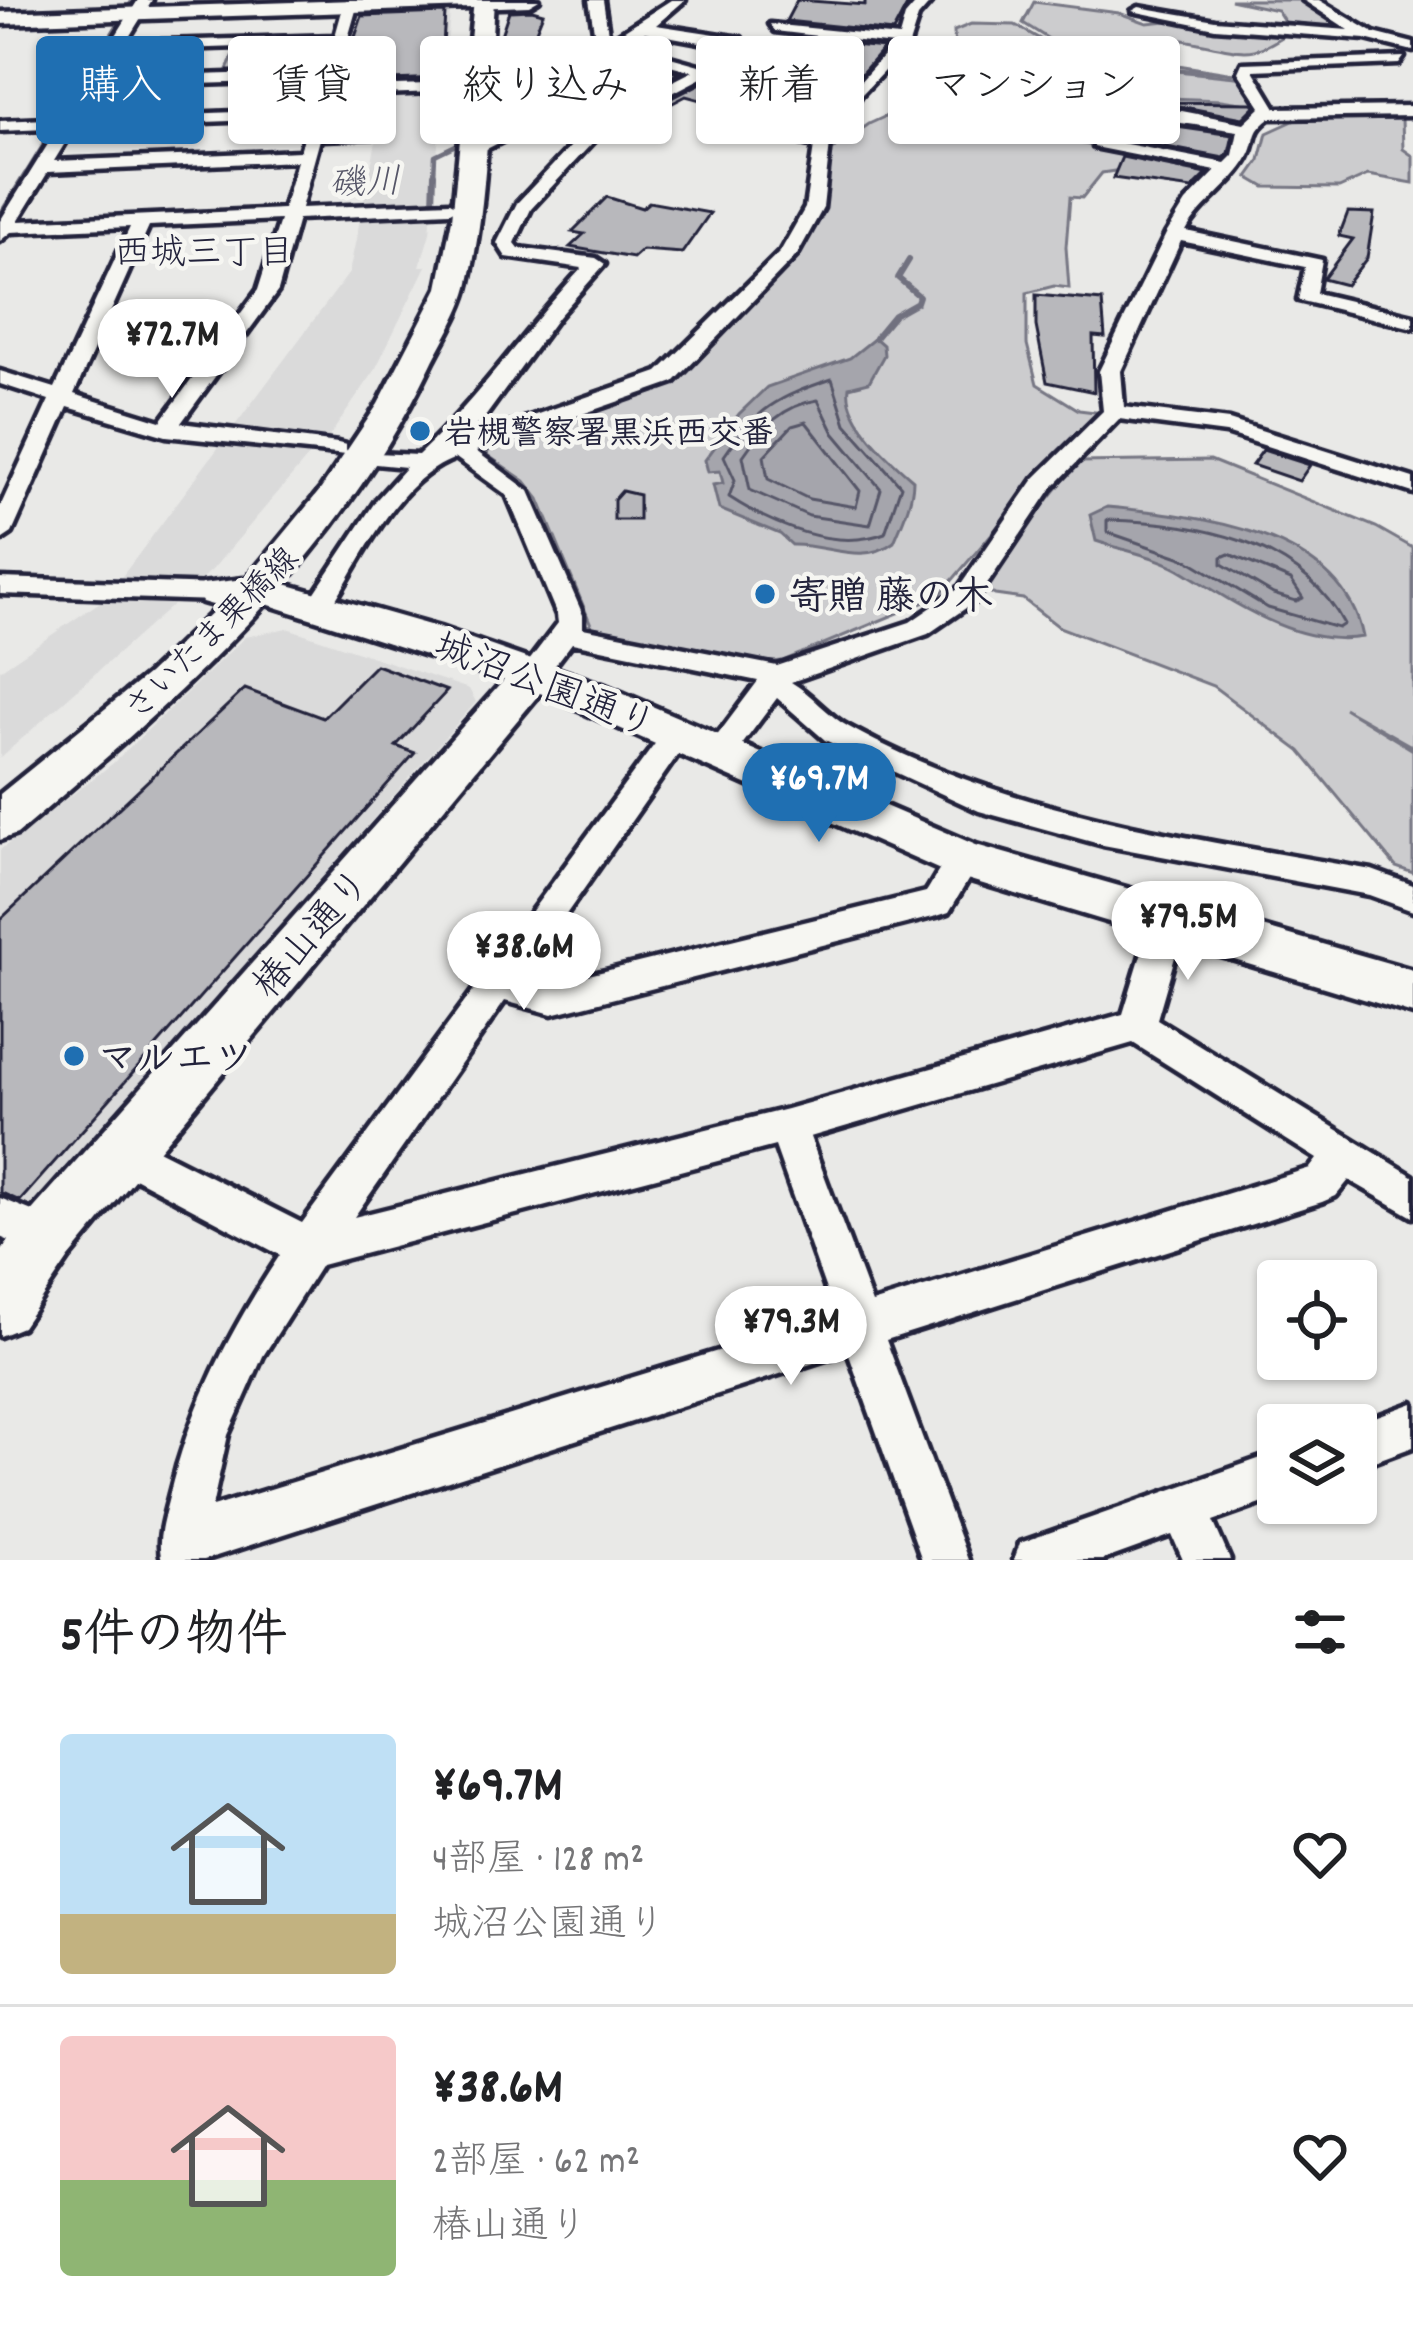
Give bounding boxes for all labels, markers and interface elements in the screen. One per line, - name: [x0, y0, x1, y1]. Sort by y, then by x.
- chip: 購入: [36, 36, 204, 144]
- chip: 賃貸: [228, 36, 396, 144]
- chip: 絞り込み: [420, 36, 672, 144]
- chip: 新着: [696, 36, 864, 144]
- chip: マンション: [888, 36, 1180, 144]
- water label: 磯川: [328, 159, 402, 213]
- district label: 西城三丁目: [114, 230, 294, 282]
- pin: ¥72.7M: [74, 299, 270, 401]
- text: ¥72.7M: [124, 310, 220, 365]
- place label: 岩槻警察署黒浜西交番: [444, 413, 774, 460]
- marker: 岩槻警察署黒浜西交番: [407, 418, 433, 444]
- street label: さいたま栗橋線: [116, 538, 312, 734]
- place label: 寄贈 藤の木: [789, 573, 993, 628]
- marker: 寄贈 藤の木: [752, 581, 778, 607]
- street label: 城沼公園通り: [425, 621, 663, 757]
- pin: ¥69.7M: [721, 743, 917, 845]
- text: ¥69.7M: [769, 754, 869, 809]
- street label: 椿山通り: [243, 859, 387, 1013]
- pin: ¥79.5M: [1090, 881, 1286, 983]
- text: ¥79.5M: [1138, 892, 1238, 947]
- pin: ¥38.6M: [426, 911, 622, 1013]
- text: ¥38.6M: [474, 922, 574, 977]
- place label: マルエツ: [98, 1035, 253, 1090]
- marker: マルエツ: [61, 1043, 87, 1069]
- map controls: [1257, 1260, 1377, 1524]
- button: locate: [1257, 1260, 1377, 1380]
- pin: ¥79.3M: [693, 1286, 889, 1388]
- text: ¥79.3M: [742, 1297, 840, 1352]
- button: layers: [1257, 1404, 1377, 1524]
- icon: filters: [1287, 1599, 1353, 1665]
- text: 5件の物件: [60, 1603, 288, 1675]
- text: ¥69.7M: [432, 1753, 563, 1825]
- icon: home: [156, 1782, 300, 1926]
- icon: heart: [1287, 1821, 1353, 1887]
- text: 4部屋 · 128 m²: [432, 1835, 644, 1890]
- text: 城沼公園通り: [432, 1900, 666, 1955]
- text: ¥38.6M: [432, 2055, 563, 2127]
- icon: home: [156, 2084, 300, 2228]
- icon: heart: [1287, 2123, 1353, 2189]
- text: 2部屋 · 62 m²: [432, 2137, 640, 2192]
- text: 椿山通り: [432, 2202, 588, 2257]

